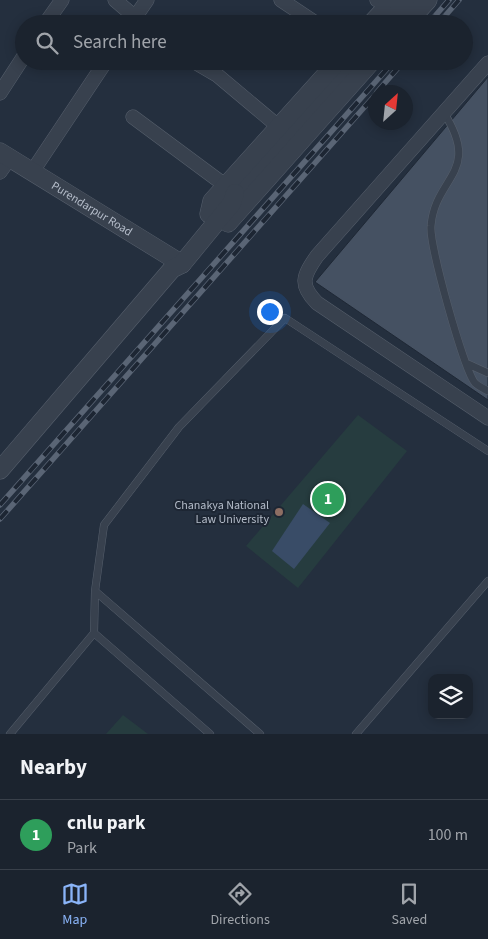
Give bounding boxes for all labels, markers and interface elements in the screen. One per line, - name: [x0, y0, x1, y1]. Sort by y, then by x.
- search box: [15, 15, 473, 70]
- icon: search: [33, 29, 61, 57]
- text: Search here: [73, 29, 167, 56]
- north arrow: [368, 85, 413, 130]
- street label: Purendarpur Road: [48, 177, 136, 240]
- your location: [257, 299, 283, 325]
- pin: 1: [312, 480, 344, 518]
- place label: Chanakya National Law University: [174, 497, 269, 528]
- marker: Chanakya National Law University: [273, 506, 285, 518]
- map controls: [428, 674, 473, 719]
- button: layers: [428, 674, 473, 719]
- text: Nearby: [20, 752, 87, 782]
- text: cnlu park: [67, 810, 145, 837]
- text: 1: [32, 824, 40, 846]
- text: 100 m: [428, 824, 468, 846]
- text: Park: [67, 837, 97, 859]
- tab: Map: [61, 880, 89, 930]
- tab: Directions: [211, 880, 270, 930]
- tab: Saved: [391, 880, 427, 930]

